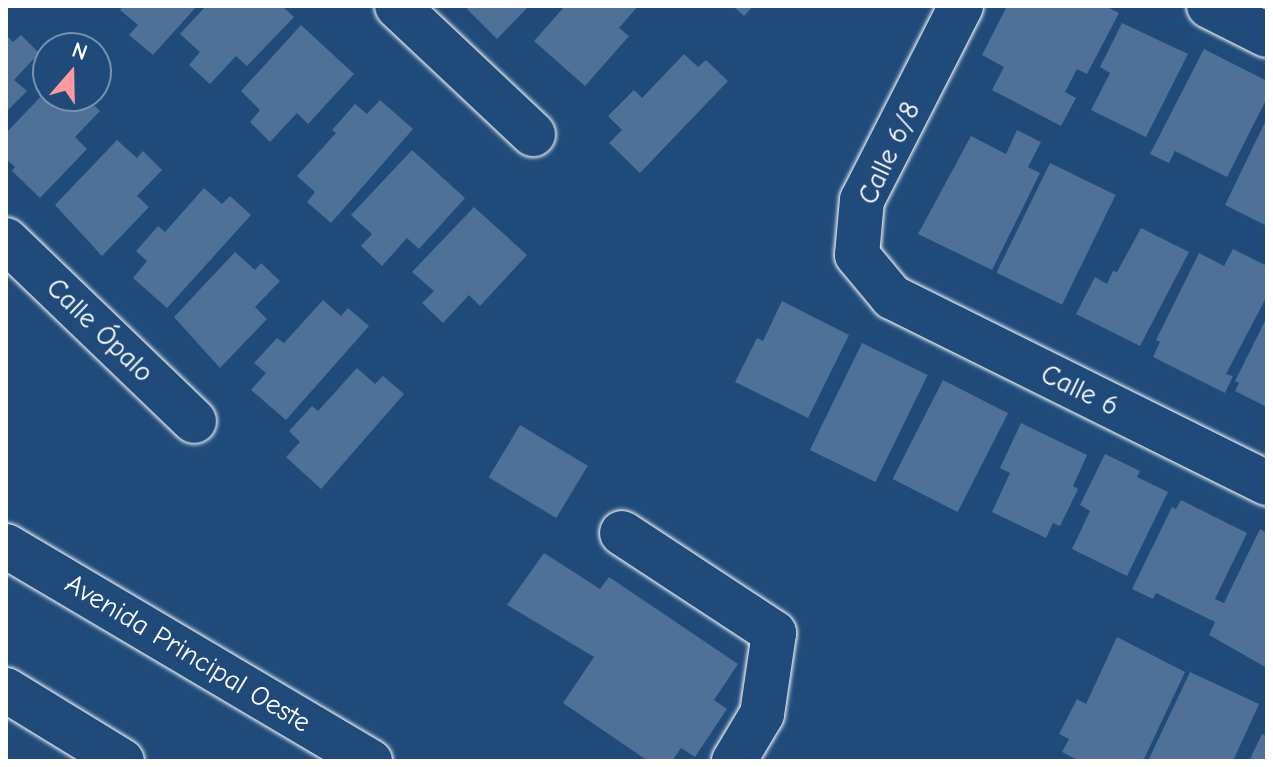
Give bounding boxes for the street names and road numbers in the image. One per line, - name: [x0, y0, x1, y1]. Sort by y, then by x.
- street label: Calle 6/8: [851, 96, 927, 210]
- street label: Calle Ópalo: [40, 271, 160, 389]
- street label: Calle 6: [1036, 357, 1124, 423]
- street label: Avenida Principal Oeste: [59, 566, 317, 740]

